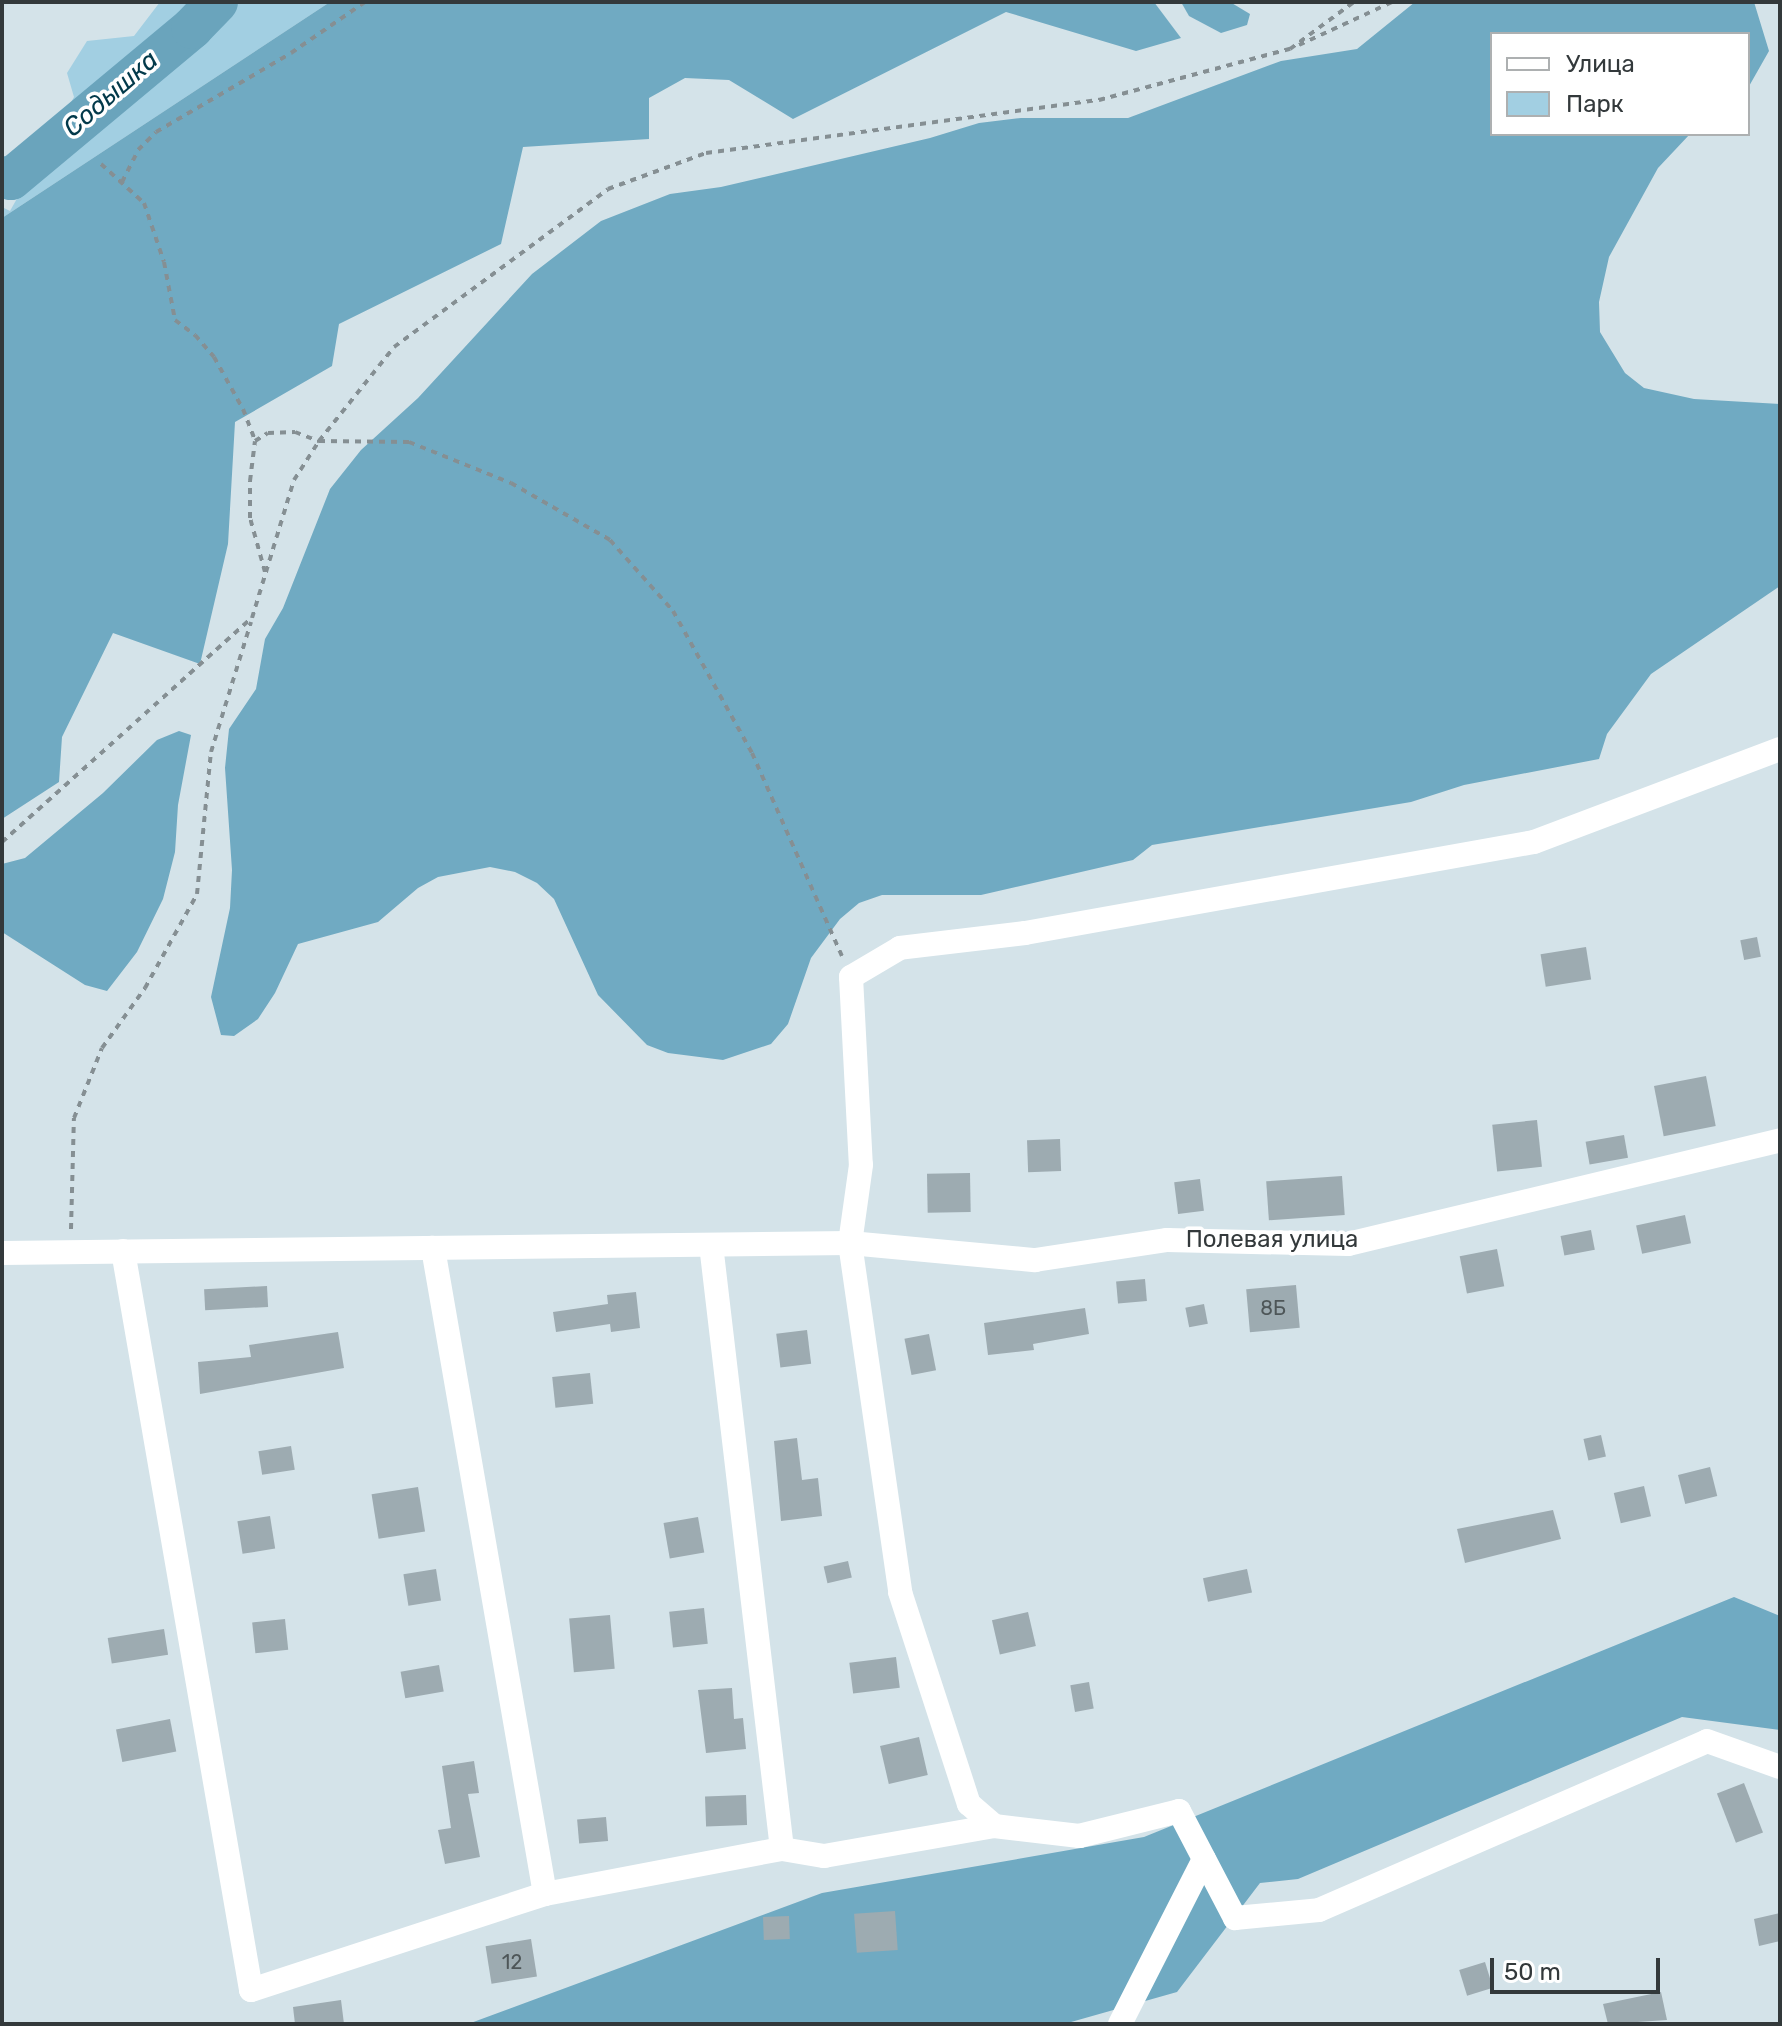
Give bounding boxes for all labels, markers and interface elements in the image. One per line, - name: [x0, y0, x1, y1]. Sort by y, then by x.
- legend: [1490, 32, 1750, 136]
- water label: Содышка: [57, 44, 165, 144]
- text: Улица: [1566, 50, 1635, 78]
- text: Парк: [1566, 90, 1624, 118]
- street label: Полевая улица: [1186, 1226, 1358, 1254]
- house number: 8Б: [1260, 1296, 1286, 1320]
- scale bar: [1494, 1942, 1664, 1992]
- house number: 12: [502, 1950, 522, 1974]
- text: 50 m: [1504, 1958, 1561, 1986]

